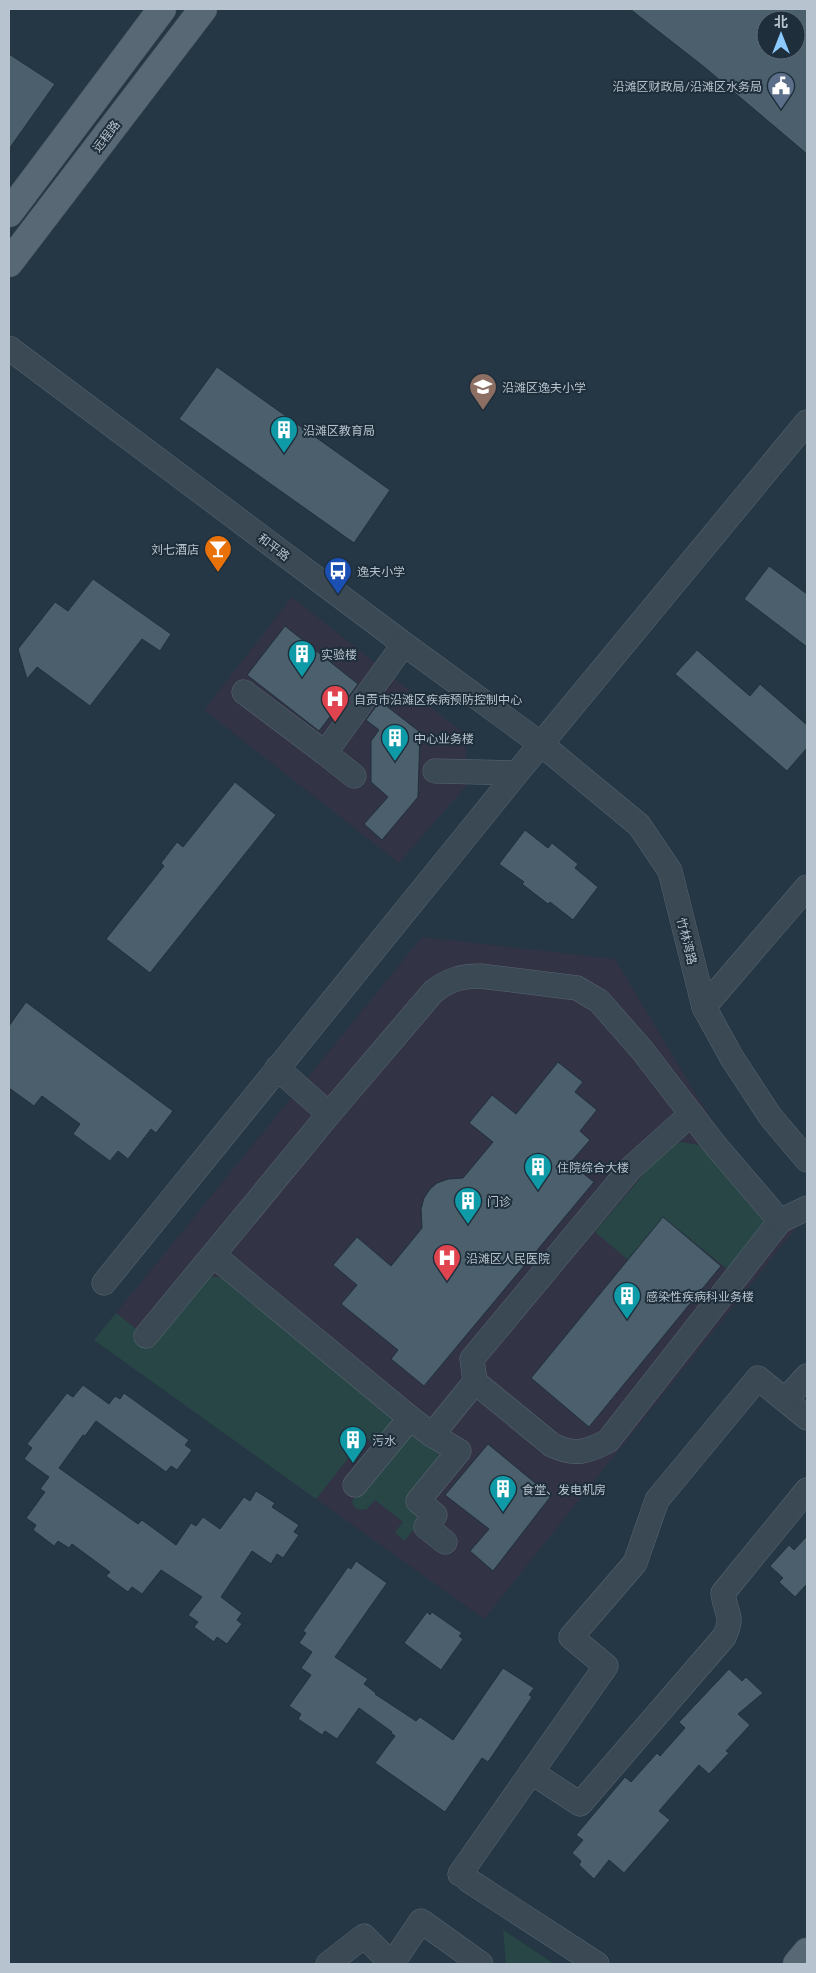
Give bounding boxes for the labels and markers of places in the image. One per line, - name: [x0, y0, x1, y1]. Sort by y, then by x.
- public building icon: 沿滩区财政局/沿滩区水务局: [766, 71, 796, 110]
- place label: 沿滩区财政局/沿滩区水务局: [613, 79, 762, 94]
- school or university icon: 沿滩区逸夫小学: [468, 372, 498, 411]
- place label: 沿滩区逸夫小学: [502, 380, 586, 395]
- building icon: 沿滩区教育局: [269, 415, 299, 454]
- place label: 沿滩区教育局: [303, 423, 375, 438]
- bar icon: 刘七酒店: [203, 534, 233, 573]
- place label: 刘七酒店: [151, 542, 199, 557]
- bus stop icon: 逸夫小学: [323, 556, 353, 595]
- place label: 逸夫小学: [357, 564, 405, 579]
- building icon: 实验楼: [287, 639, 317, 678]
- place label: 实验楼: [321, 647, 357, 662]
- hospital icon: 自贡市沿滩区疾病预防控制中心: [320, 684, 350, 723]
- place label: 自贡市沿滩区疾病预防控制中心: [354, 692, 522, 707]
- building icon: 中心业务楼: [380, 723, 410, 762]
- place label: 中心业务楼: [414, 731, 474, 746]
- building icon: 住院综合大楼: [523, 1152, 553, 1191]
- place label: 住院综合大楼: [557, 1160, 629, 1175]
- building icon: 门诊: [453, 1186, 483, 1225]
- place label: 门诊: [487, 1194, 511, 1209]
- hospital icon: 沿滩区人民医院: [432, 1243, 462, 1282]
- place label: 沿滩区人民医院: [466, 1251, 550, 1266]
- building icon: 感染性疾病科业务楼: [612, 1281, 642, 1320]
- place label: 感染性疾病科业务楼: [646, 1289, 754, 1304]
- building icon: 污水: [338, 1425, 368, 1464]
- place label: 污水: [372, 1433, 396, 1448]
- building icon: 食堂、发电机房: [488, 1474, 518, 1513]
- place label: 食堂、发电机房: [522, 1482, 606, 1497]

